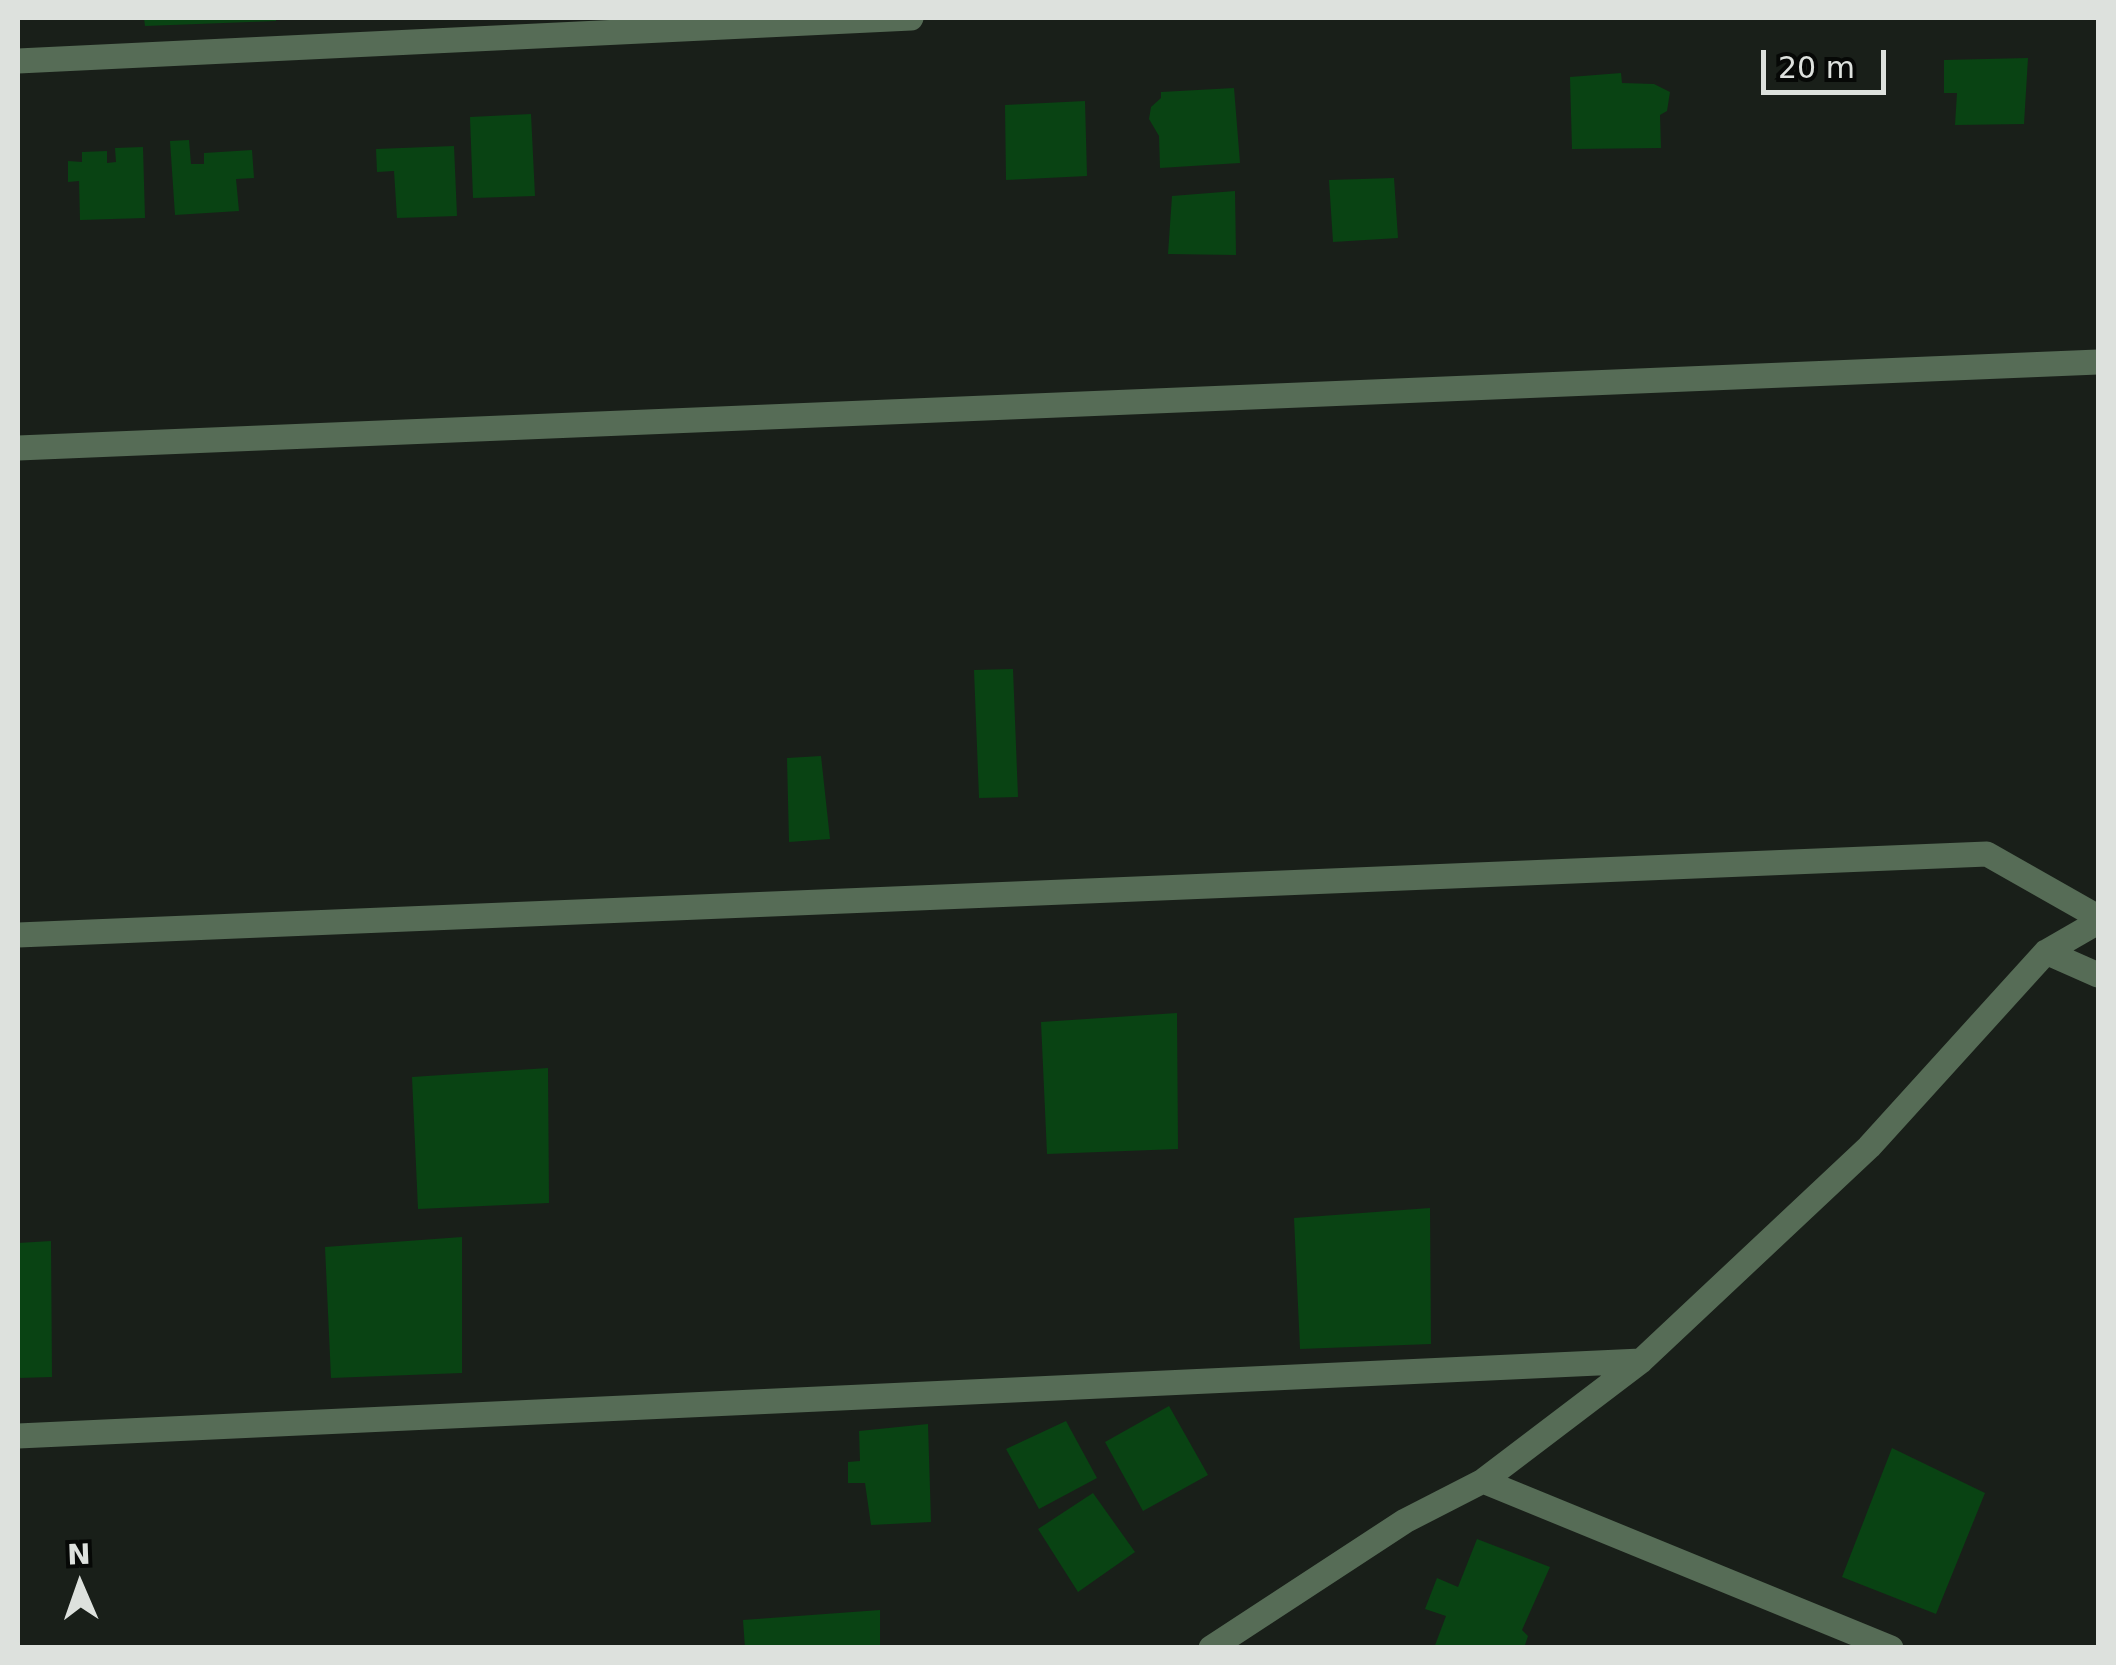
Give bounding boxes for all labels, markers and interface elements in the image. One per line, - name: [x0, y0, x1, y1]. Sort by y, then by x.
- scale bar: [1766, 30, 1891, 92]
- text: 20 m: [1778, 50, 1855, 85]
- north arrow: [30, 1535, 130, 1635]
- text: N: [67, 1538, 91, 1571]

